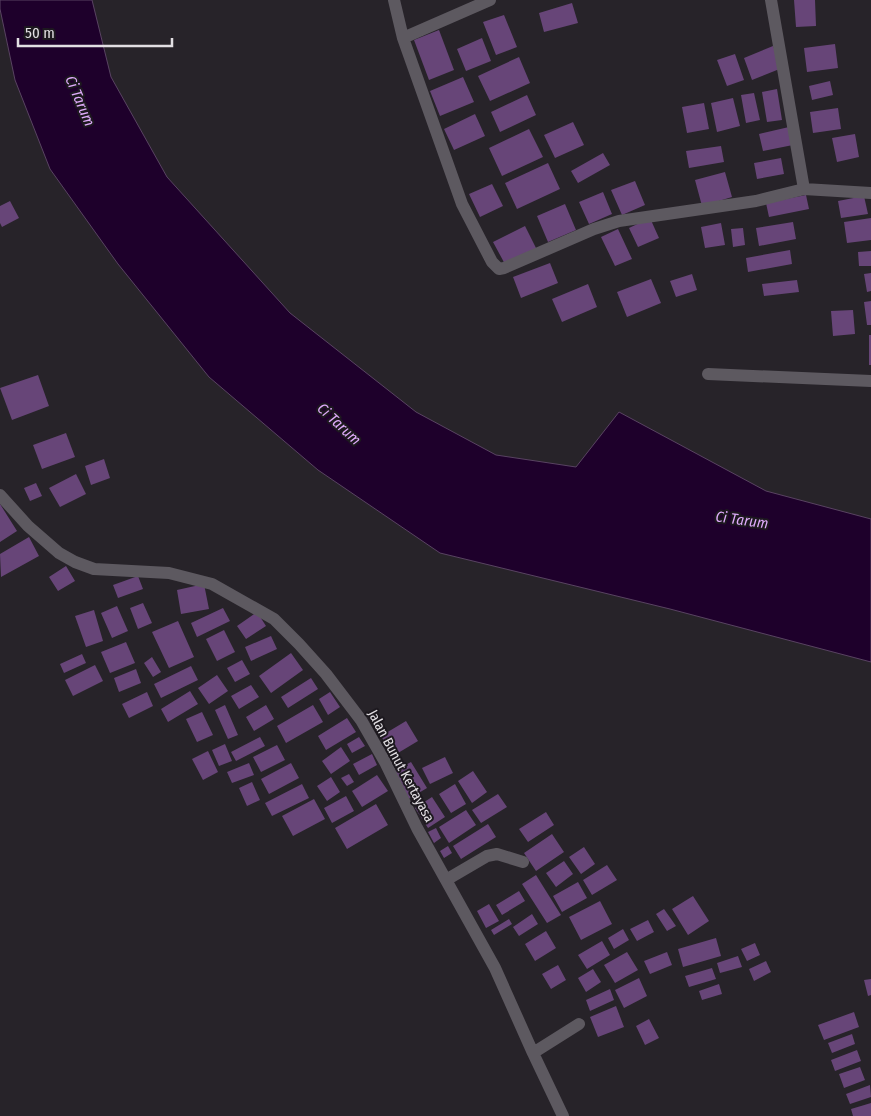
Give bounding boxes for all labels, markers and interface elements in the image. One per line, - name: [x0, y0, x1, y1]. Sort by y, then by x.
- scale bar: [18, 15, 171, 47]
- text: 50 m: [25, 24, 55, 42]
- water label: Ci Tarum: [61, 73, 99, 129]
- water label: Ci Tarum: [313, 399, 365, 449]
- water label: Ci Tarum: [714, 507, 770, 533]
- street label: Jalan Bunut Kertayasa: [364, 707, 438, 825]

